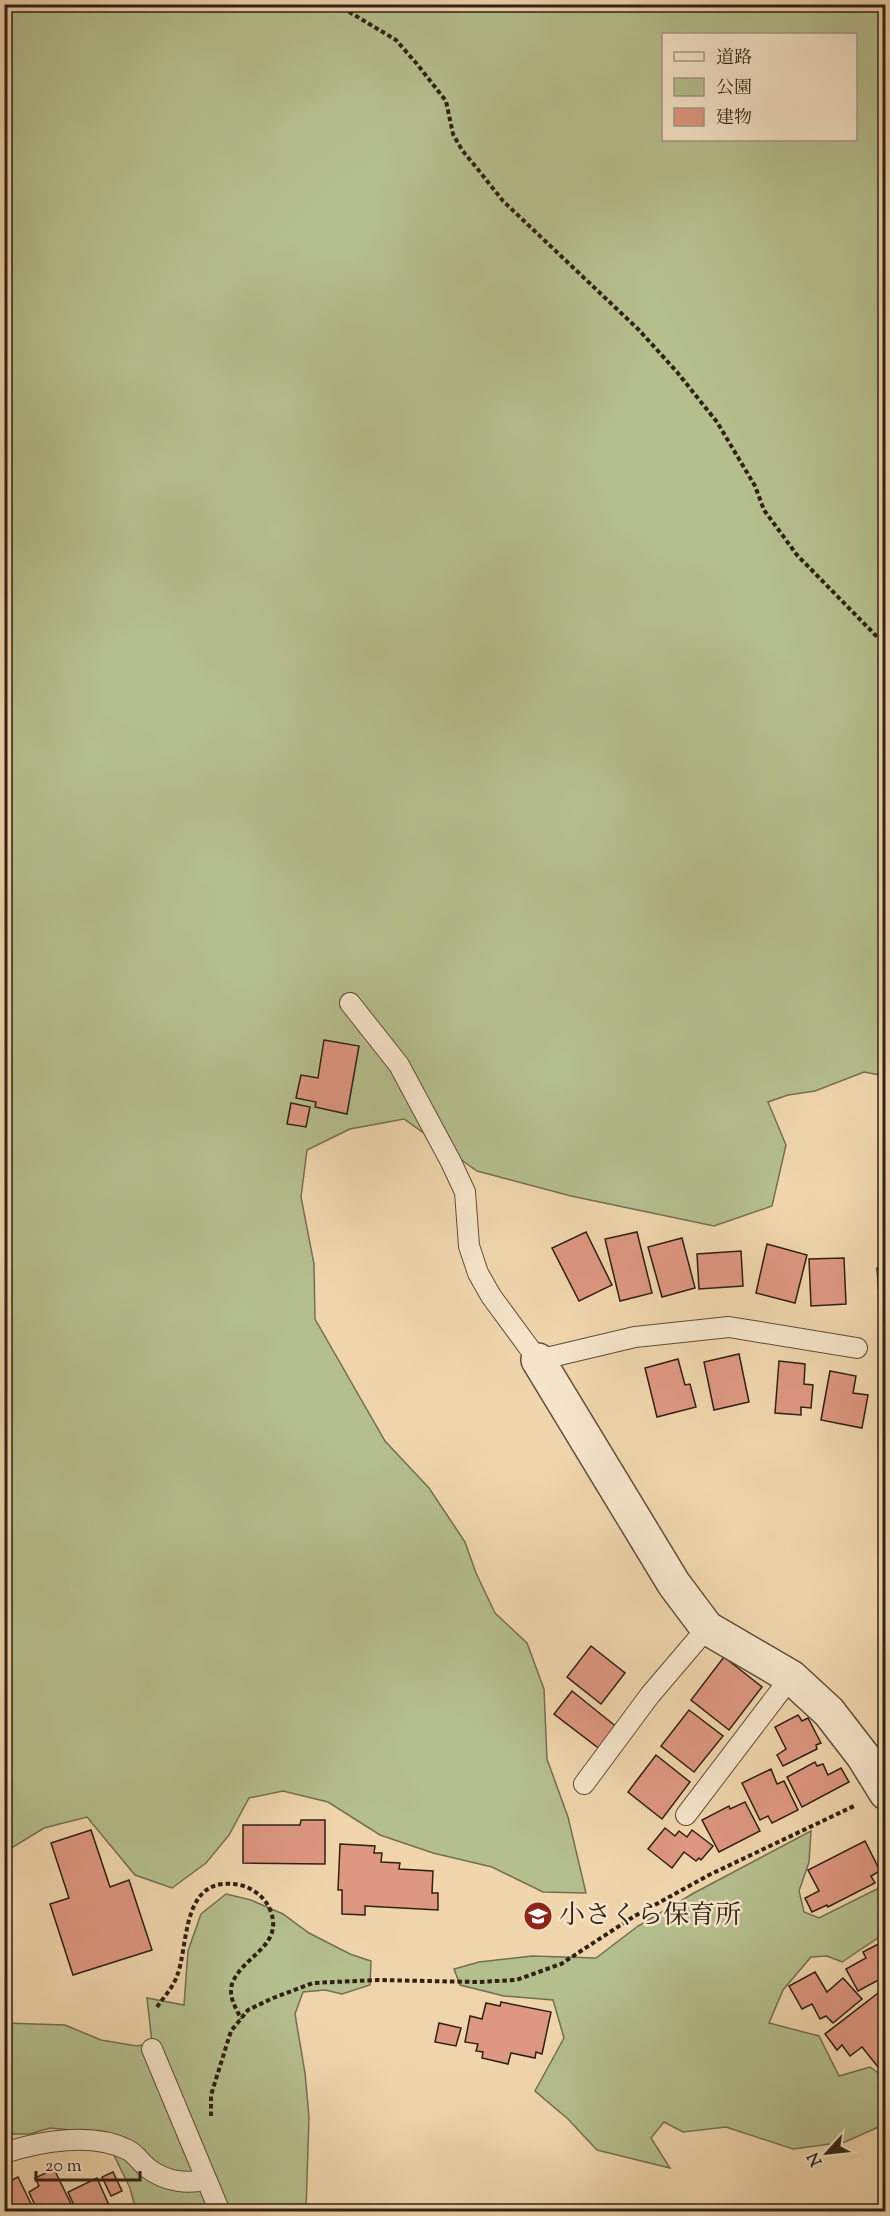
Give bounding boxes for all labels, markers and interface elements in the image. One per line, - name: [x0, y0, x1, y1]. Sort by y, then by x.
- legend: [662, 33, 857, 141]
- text: 道路: [716, 46, 752, 72]
- text: 公園: [716, 76, 752, 102]
- text: 建物: [716, 106, 752, 132]
- place label: 小さくら保育所: [559, 1898, 741, 1935]
- school or university icon: 小さくら保育所: [522, 1900, 554, 1932]
- north arrow: [797, 2123, 857, 2183]
- scale bar: [36, 2144, 140, 2182]
- text: N: [803, 2148, 829, 2170]
- text: 20 m: [45, 2154, 82, 2180]

